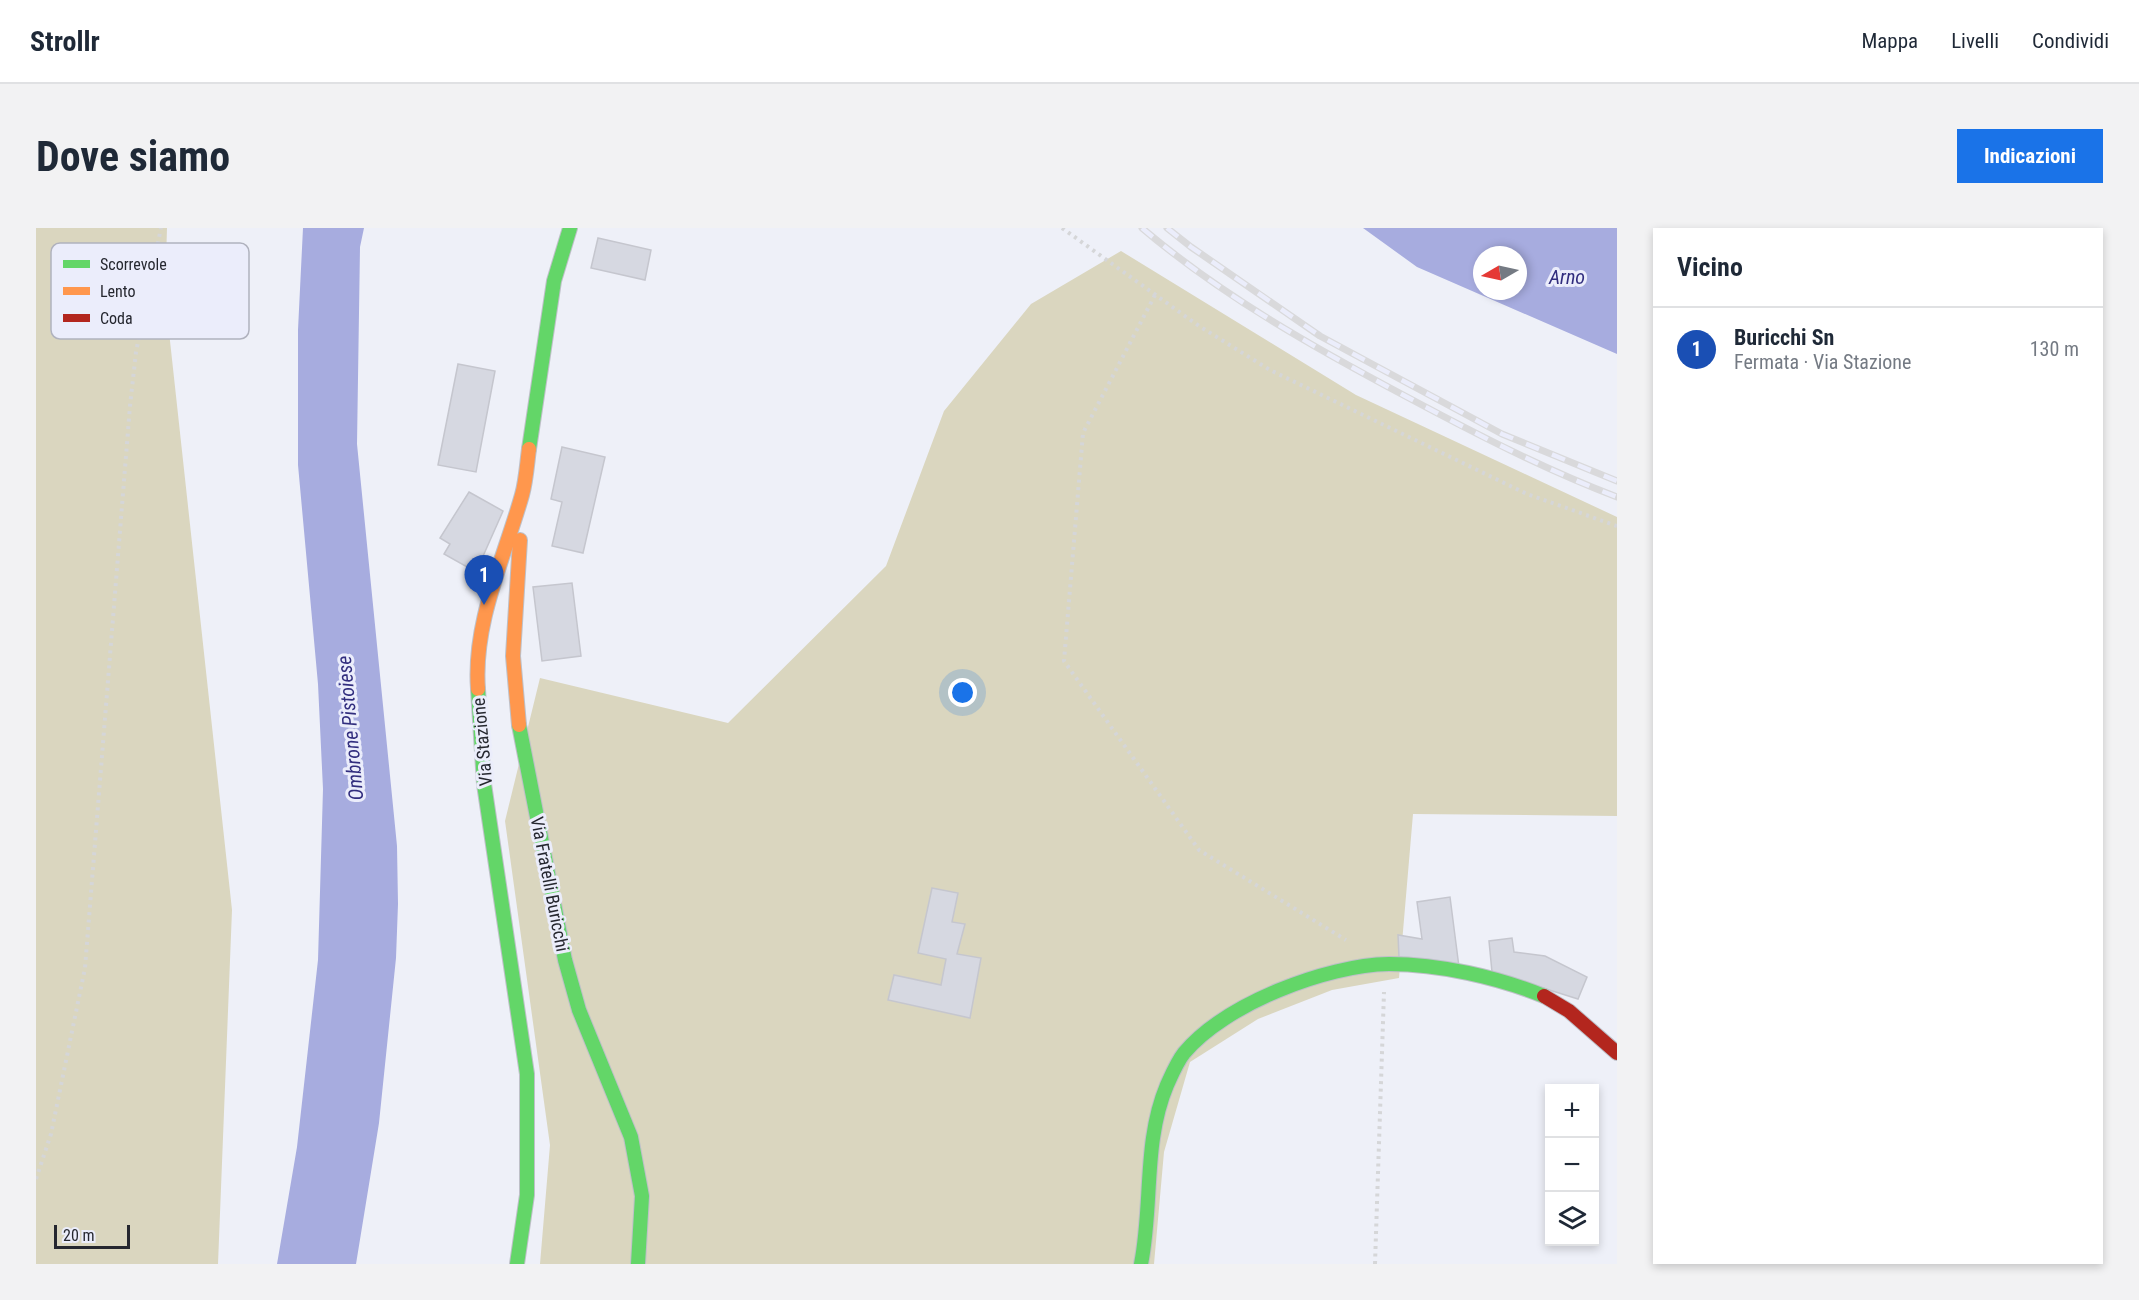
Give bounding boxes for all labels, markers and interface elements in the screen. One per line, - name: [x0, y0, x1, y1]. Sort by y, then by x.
- text: Strollr: [30, 25, 100, 58]
- text: Mappa: [1861, 29, 1918, 53]
- text: Livelli: [1951, 29, 1999, 53]
- text: Condividi: [2032, 29, 2109, 53]
- button: Indicazioni: [1957, 129, 2103, 183]
- text: Dove siamo: [36, 132, 230, 181]
- legend: [51, 243, 249, 339]
- north arrow: [1473, 246, 1527, 300]
- text: Vicino: [1677, 252, 1743, 282]
- text: Scorrevole: [100, 255, 167, 274]
- water label: Arno: [1548, 265, 1585, 289]
- text: Lento: [100, 282, 135, 301]
- text: Coda: [100, 309, 133, 328]
- text: Buricchi Sn: [1734, 325, 1834, 350]
- text: 1: [1691, 337, 1702, 361]
- text: 130 m: [2030, 337, 2079, 361]
- text: Fermata · Via Stazione: [1734, 350, 1911, 374]
- pin: 1: [464, 556, 504, 605]
- water label: Ombrone Pistoiese: [332, 655, 368, 801]
- your location: [948, 678, 977, 707]
- street label: Via Stazione: [468, 697, 496, 787]
- street label: Via Fratelli Buricchi: [527, 815, 573, 953]
- map controls: [1545, 1084, 1599, 1246]
- button: +: [1545, 1084, 1599, 1138]
- button: −: [1545, 1138, 1599, 1192]
- button: layers: [1545, 1192, 1599, 1246]
- scale bar: [54, 1222, 130, 1250]
- text: 20 m: [63, 1226, 95, 1245]

